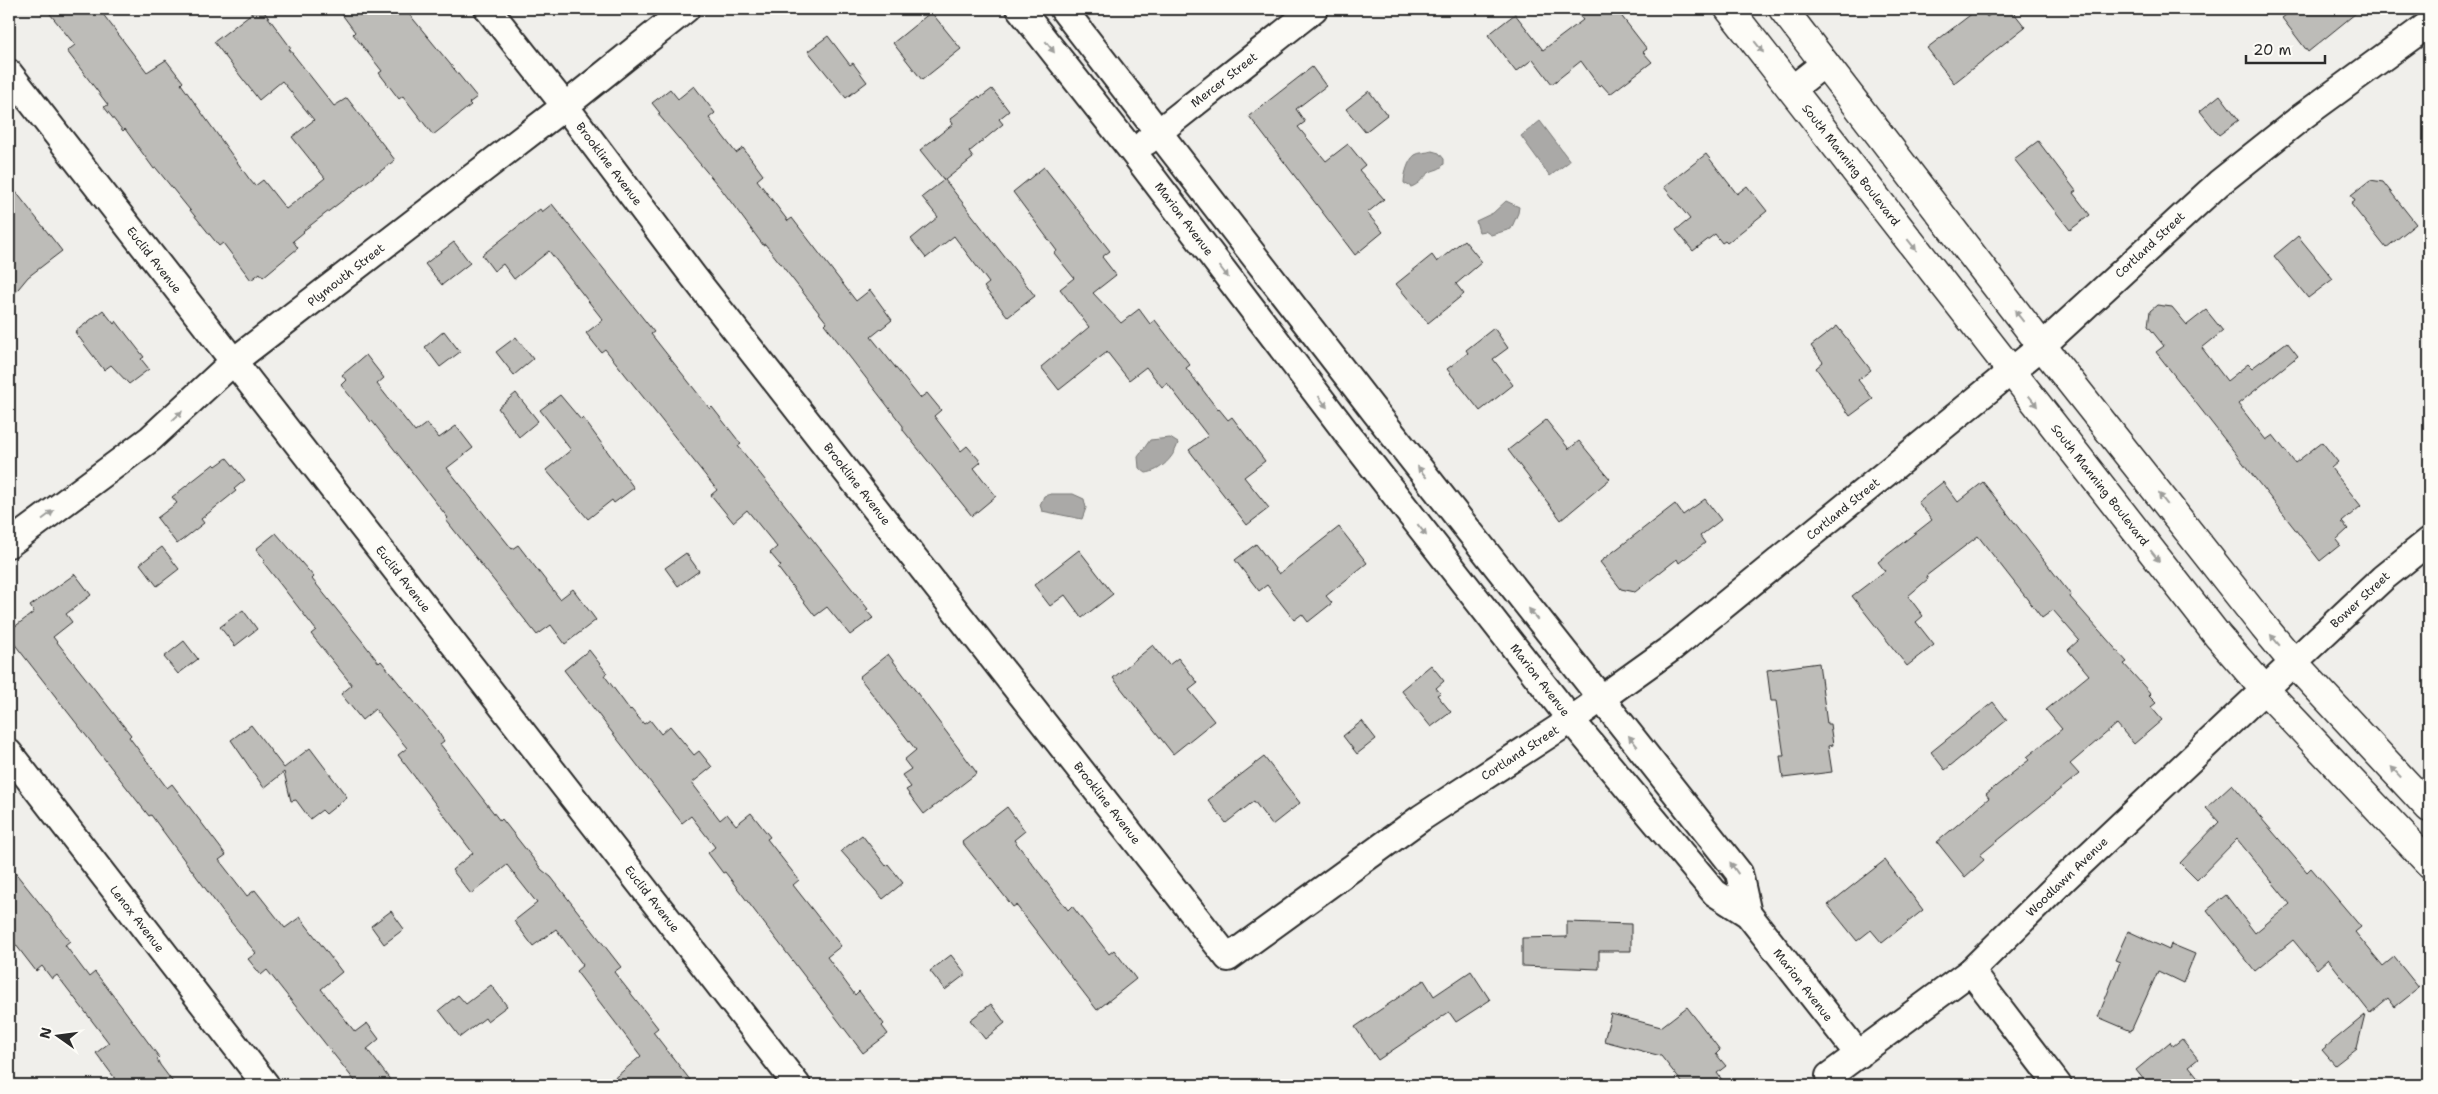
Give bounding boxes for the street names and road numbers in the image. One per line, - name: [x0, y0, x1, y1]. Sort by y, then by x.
- street label: Mercer Street: [1187, 49, 1261, 111]
- street label: South Manning Boulevard: [1798, 101, 1904, 229]
- street label: Brookline Avenue: [572, 119, 646, 209]
- street label: Marion Avenue: [1151, 179, 1217, 259]
- street label: Cortland Street: [2112, 208, 2188, 282]
- street label: Euclid Avenue: [123, 223, 185, 297]
- street label: Plymouth Street: [304, 240, 388, 310]
- street label: South Manning Boulevard: [2047, 421, 2153, 549]
- street label: Brookline Avenue: [820, 439, 894, 529]
- street label: Cortland Street: [1803, 474, 1883, 544]
- street label: Euclid Avenue: [372, 542, 434, 616]
- street label: Bower Street: [2327, 568, 2393, 632]
- street label: Marion Avenue: [1507, 640, 1574, 720]
- street label: Cortland Street: [1478, 722, 1562, 784]
- street label: Brookline Avenue: [1070, 758, 1144, 848]
- street label: Woodlawn Avenue: [2023, 834, 2112, 920]
- street label: Euclid Avenue: [621, 862, 683, 936]
- street label: Lenox Avenue: [106, 882, 168, 956]
- street label: Marion Avenue: [1770, 945, 1837, 1025]

